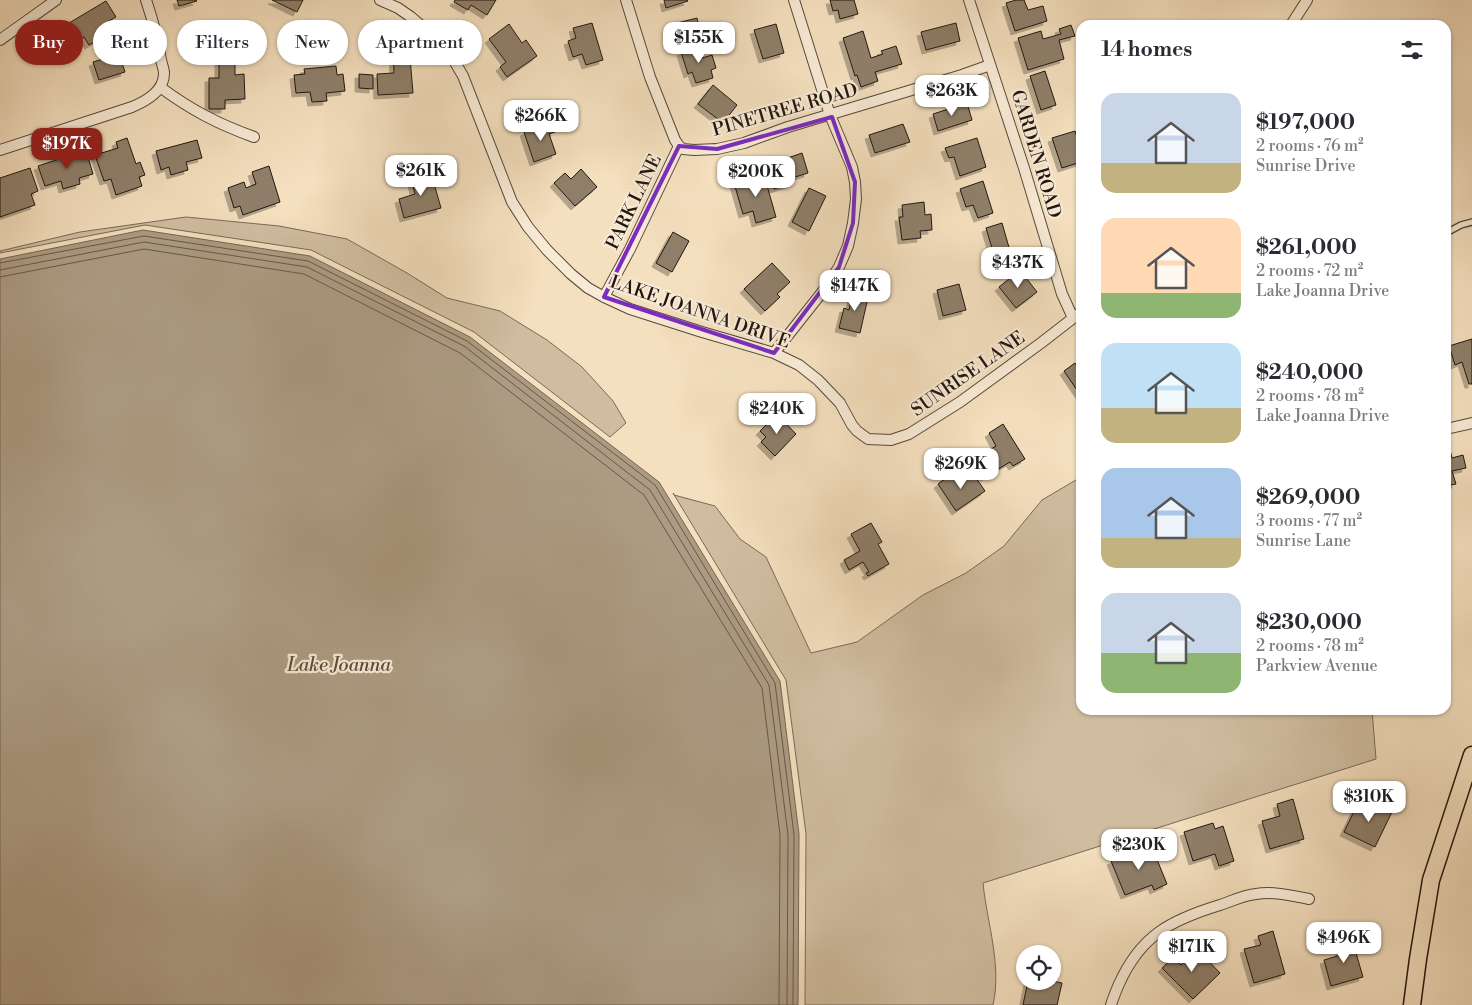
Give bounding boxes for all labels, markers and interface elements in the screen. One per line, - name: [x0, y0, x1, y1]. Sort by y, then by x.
- chip: Buy: [15, 20, 83, 65]
- chip: Rent: [93, 20, 167, 65]
- chip: Filters: [177, 20, 267, 65]
- chip: New: [277, 20, 348, 65]
- chip: Apartment: [358, 20, 482, 65]
- pin: $155K: [664, 22, 734, 64]
- text: $155K: [674, 28, 724, 48]
- icon: filters: [1398, 36, 1426, 64]
- text: 14 homes: [1101, 37, 1192, 63]
- pin: $263K: [917, 74, 987, 117]
- street label: PINETREE ROAD: [710, 78, 860, 142]
- text: $263K: [926, 81, 978, 101]
- street label: GARDEN ROAD: [1006, 87, 1066, 221]
- pin: $266K: [506, 100, 576, 142]
- text: $266K: [515, 106, 567, 126]
- text: $197,000: [1256, 110, 1355, 136]
- icon: home: [1141, 113, 1201, 173]
- pin: $197K: [32, 128, 102, 170]
- text: $197K: [42, 134, 92, 154]
- text: 2 rooms · 76 m²: [1256, 136, 1364, 156]
- street label: PARK LANE: [601, 151, 667, 253]
- pin: $261K: [386, 154, 456, 197]
- pin: $200K: [721, 156, 791, 198]
- text: Sunrise Drive: [1256, 156, 1355, 176]
- text: $261K: [396, 161, 446, 181]
- text: $200K: [728, 162, 784, 182]
- text: $261,000: [1256, 235, 1357, 261]
- icon: home: [1141, 238, 1201, 298]
- pin: $437K: [983, 246, 1053, 289]
- text: $437K: [992, 253, 1044, 273]
- text: 2 rooms · 72 m²: [1256, 261, 1363, 281]
- street label: LAKE JOANNA DRIVE: [607, 270, 793, 354]
- pin: $147K: [820, 270, 890, 312]
- text: $147K: [831, 276, 879, 296]
- text: Lake Joanna Drive: [1256, 281, 1389, 301]
- street label: SUNRISE LANE: [907, 326, 1029, 422]
- text: $240,000: [1256, 360, 1363, 386]
- icon: home: [1141, 363, 1201, 423]
- text: 2 rooms · 78 m²: [1256, 386, 1364, 406]
- pin: $240K: [742, 392, 812, 435]
- text: $240K: [750, 399, 804, 419]
- text: Lake Joanna Drive: [1256, 406, 1389, 426]
- pin: $269K: [926, 448, 996, 490]
- text: $269K: [935, 454, 987, 474]
- text: $269,000: [1256, 485, 1360, 511]
- icon: home: [1141, 488, 1201, 548]
- text: 3 rooms · 77 m²: [1256, 511, 1362, 531]
- text: Sunrise Lane: [1256, 531, 1351, 551]
- text: $230,000: [1256, 610, 1362, 636]
- icon: home: [1141, 613, 1201, 673]
- text: 2 rooms · 78 m²: [1256, 636, 1364, 656]
- water label: Lake Joanna: [286, 653, 391, 677]
- text: Parkview Avenue: [1256, 656, 1378, 676]
- pin: $310K: [1334, 780, 1404, 823]
- text: $310K: [1344, 787, 1394, 807]
- pin: $230K: [1104, 828, 1174, 871]
- text: $230K: [1112, 835, 1166, 855]
- pin: $496K: [1309, 922, 1379, 964]
- text: $496K: [1317, 928, 1371, 948]
- pin: $171K: [1157, 930, 1227, 973]
- text: $171K: [1169, 937, 1215, 957]
- map controls: [1016, 945, 1061, 990]
- button: locate: [1016, 945, 1061, 990]

